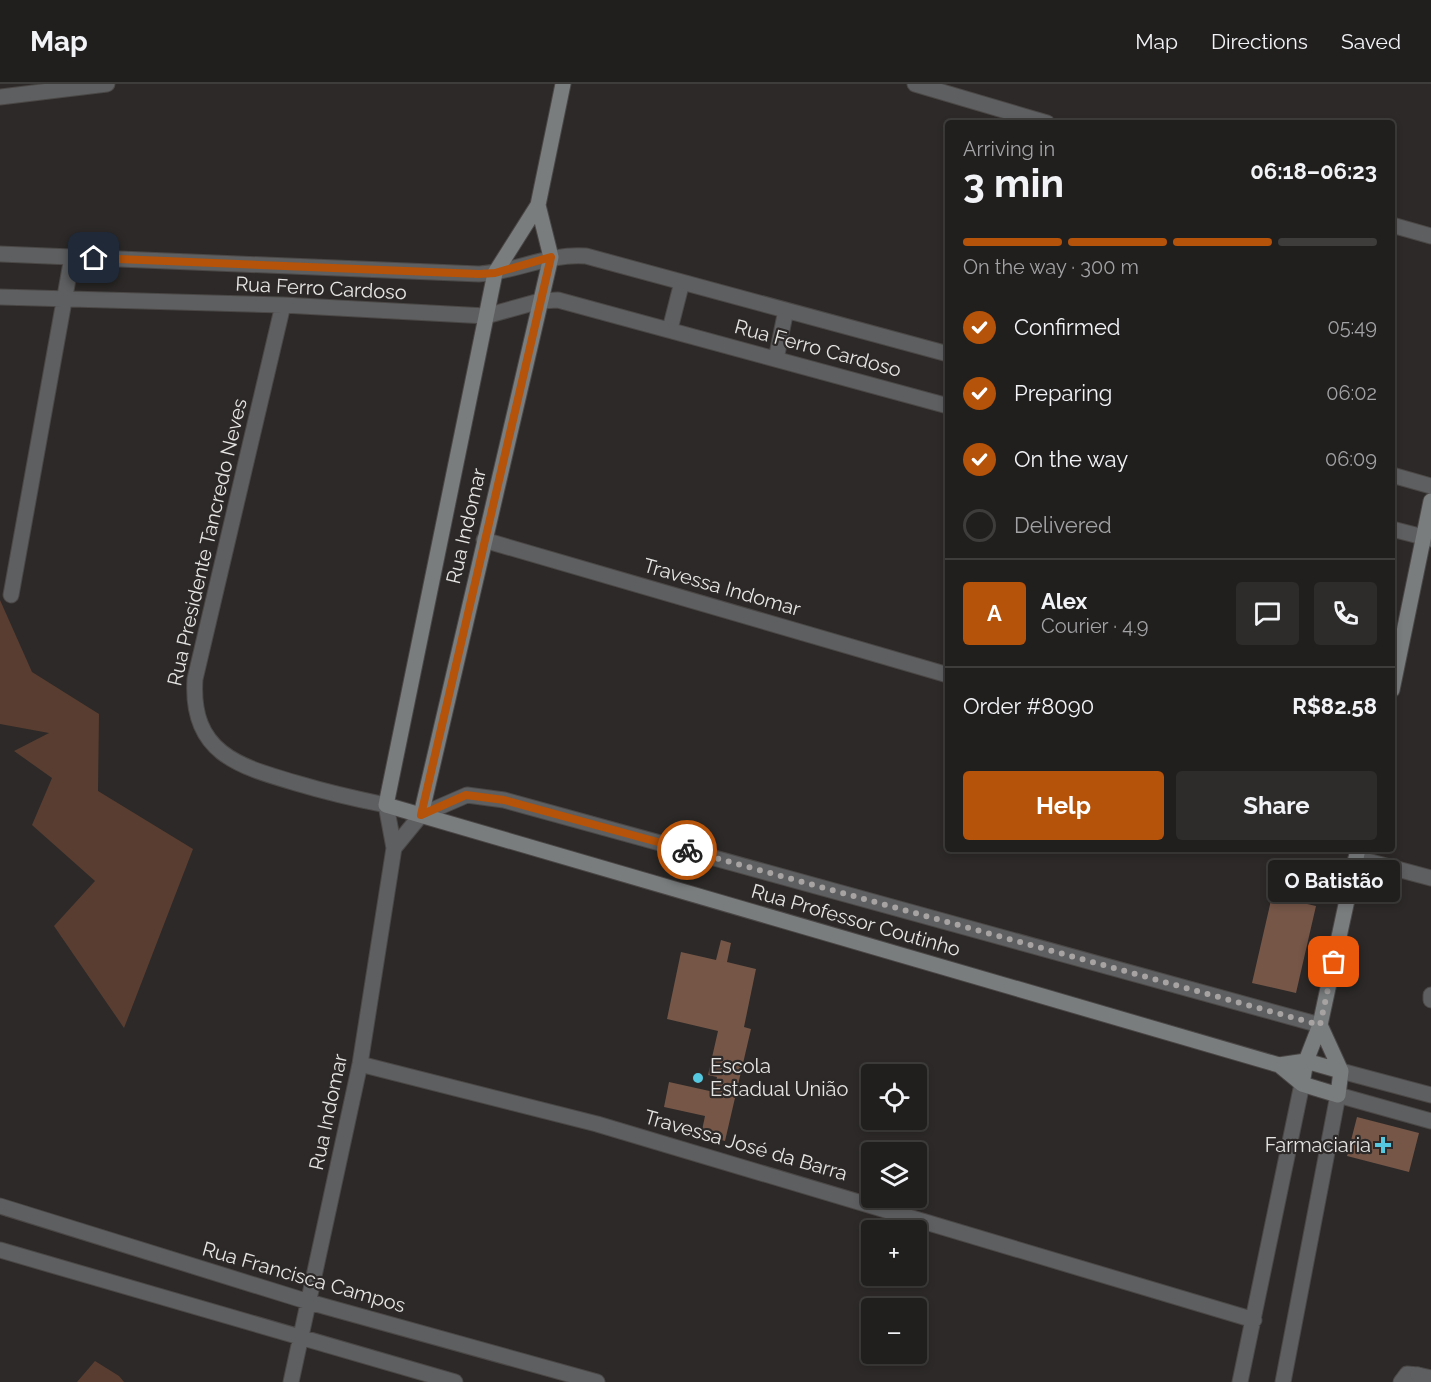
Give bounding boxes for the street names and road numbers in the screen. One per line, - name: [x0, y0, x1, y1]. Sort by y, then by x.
- street label: Rua Ferro Cardoso: [235, 272, 407, 304]
- street label: Rua Ferro Cardoso: [732, 314, 904, 382]
- street label: Rua Presidente Tancredo Neves: [162, 396, 252, 688]
- street label: Rua Indomar: [441, 466, 491, 586]
- street label: Travessa Indomar: [641, 553, 803, 621]
- street label: Rua Professor Coutinho: [749, 879, 963, 961]
- street label: Rua Indomar: [304, 1052, 352, 1172]
- street label: Travessa José da Barra: [642, 1104, 850, 1186]
- street label: Rua Francisca Campos: [200, 1236, 408, 1318]

